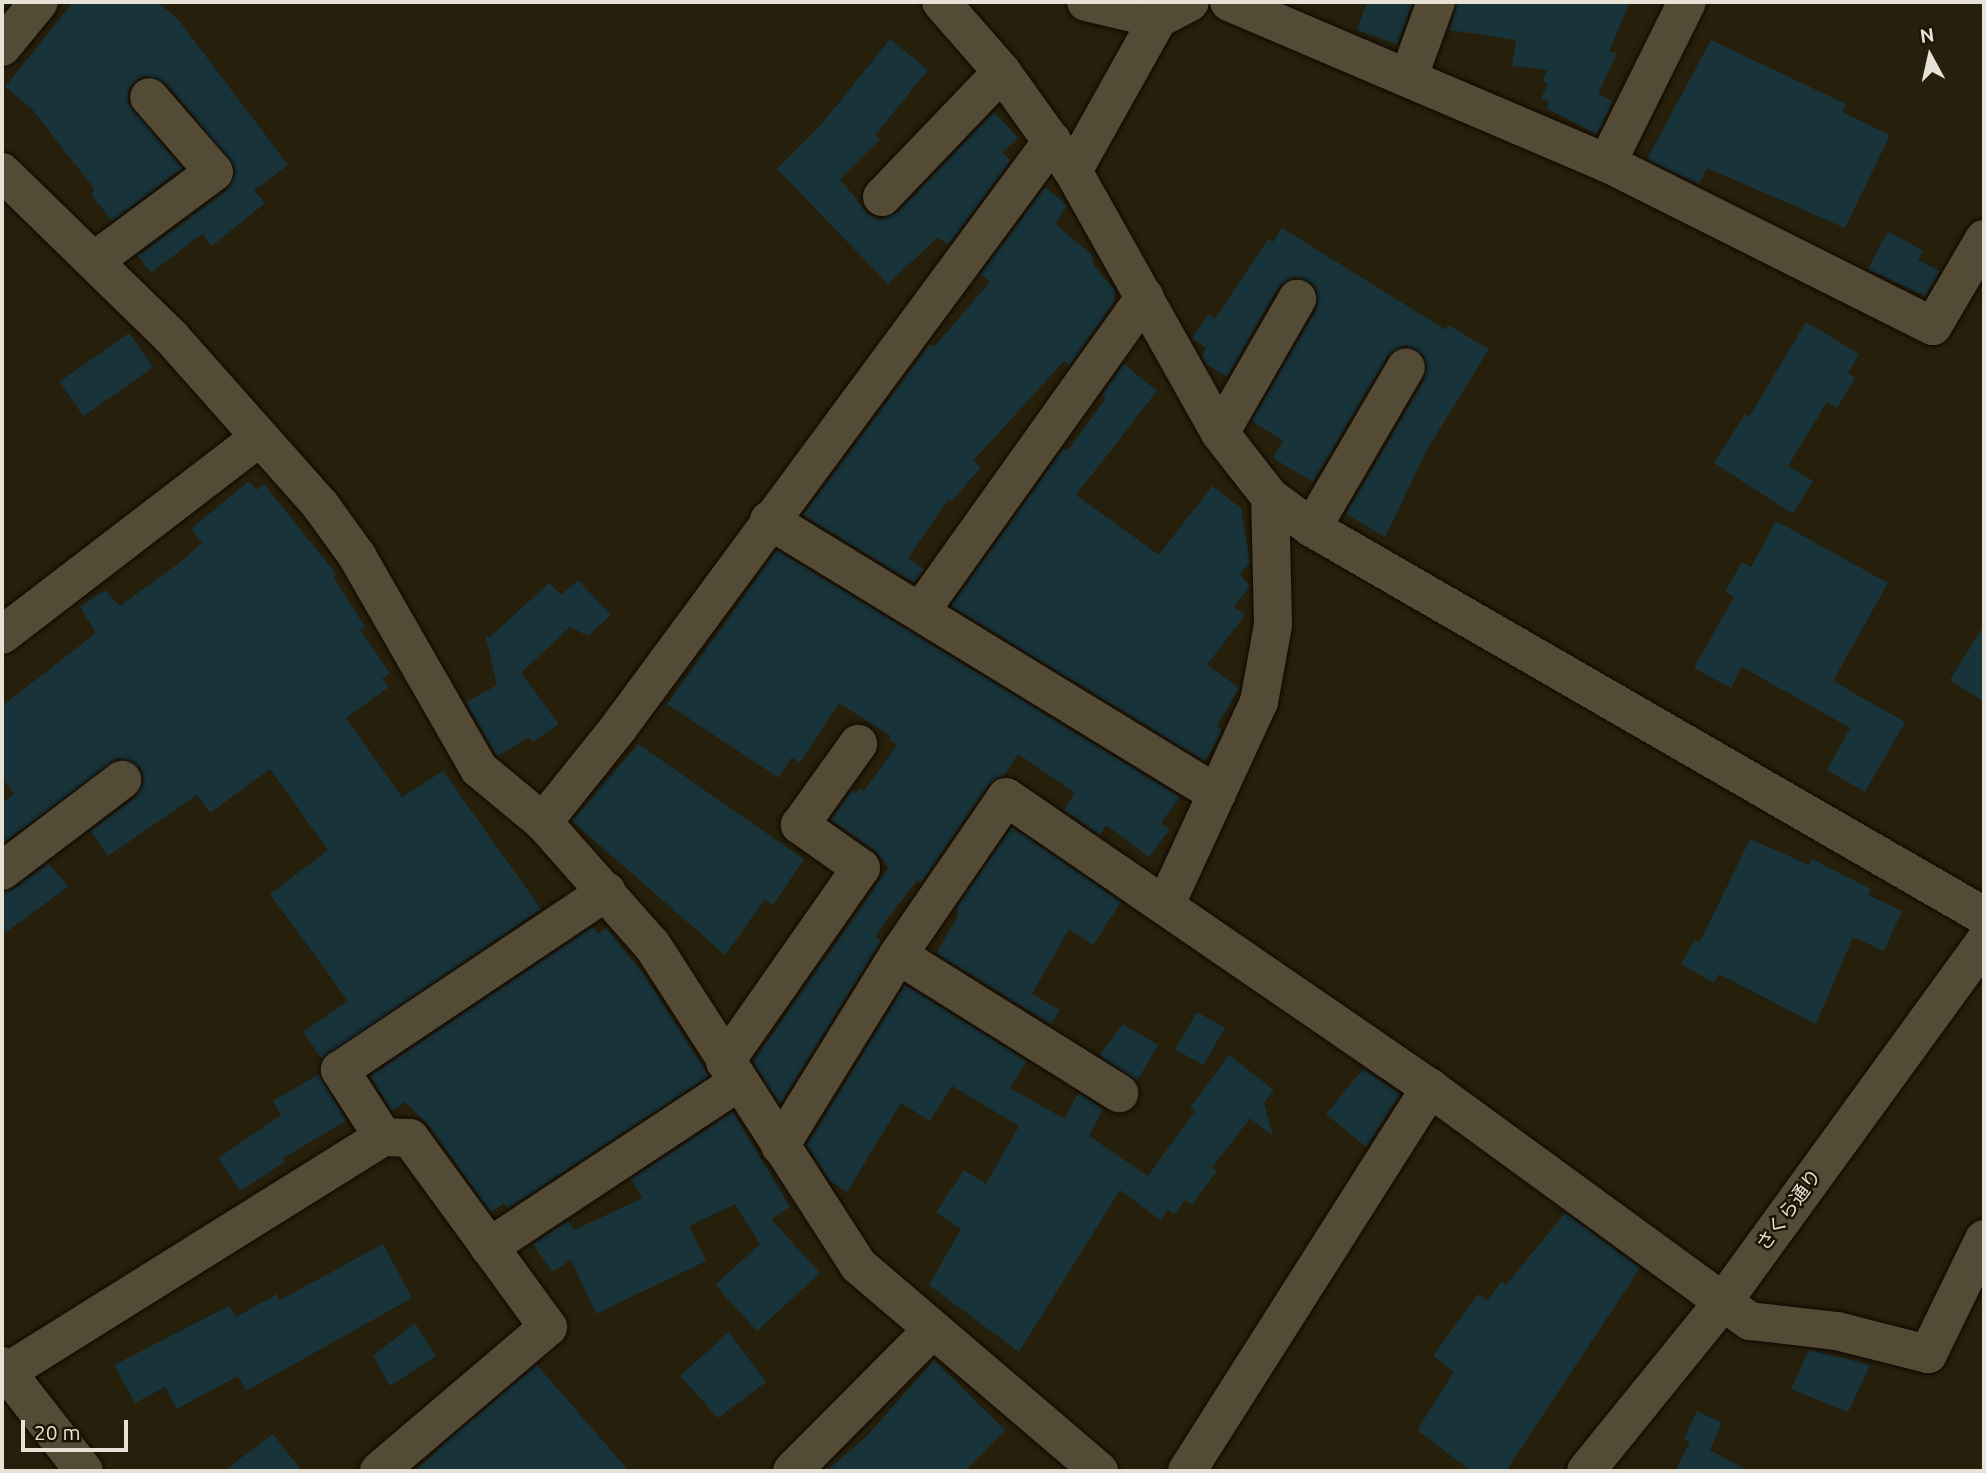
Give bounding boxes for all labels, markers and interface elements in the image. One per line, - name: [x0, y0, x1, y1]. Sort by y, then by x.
- north arrow: [1895, 21, 1965, 91]
- text: N: [1919, 23, 1936, 47]
- street label: さくら通り: [1752, 1165, 1826, 1255]
- scale bar: [24, 1406, 131, 1450]
- text: 20 m: [34, 1420, 81, 1444]

